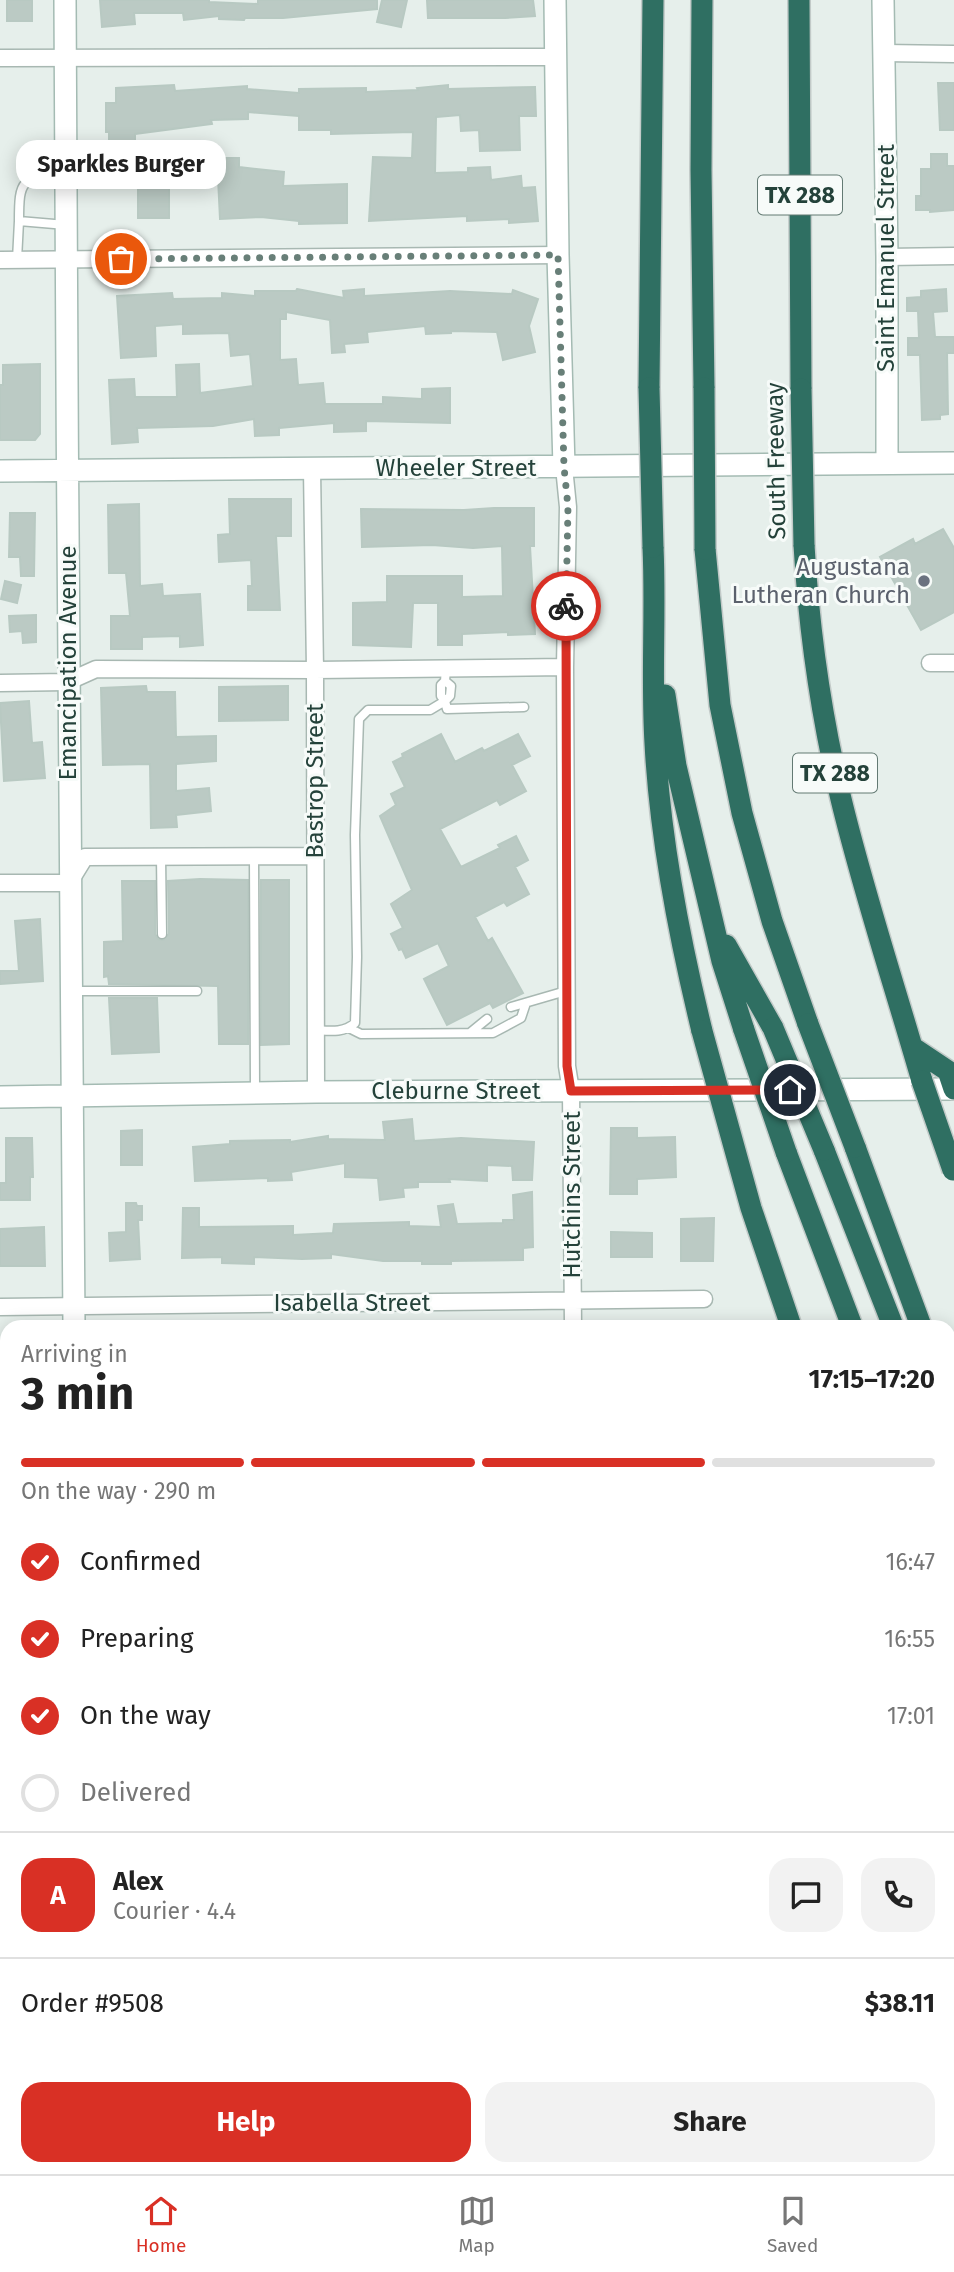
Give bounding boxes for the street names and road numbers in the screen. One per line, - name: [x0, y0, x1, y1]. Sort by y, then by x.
- street label: Saint Emanuel Street: [872, 144, 900, 372]
- road number: TX 288: [758, 176, 842, 214]
- street label: South Freeway: [761, 382, 791, 540]
- street label: Wheeler Street: [376, 454, 537, 482]
- street label: Emancipation Avenue: [54, 545, 82, 781]
- street label: Bastrop Street: [301, 703, 329, 859]
- road number: TX 288: [793, 754, 877, 792]
- street label: Cleburne Street: [371, 1077, 541, 1105]
- street label: Hutchins Street: [558, 1111, 586, 1279]
- street label: Isabella Street: [274, 1289, 431, 1317]

